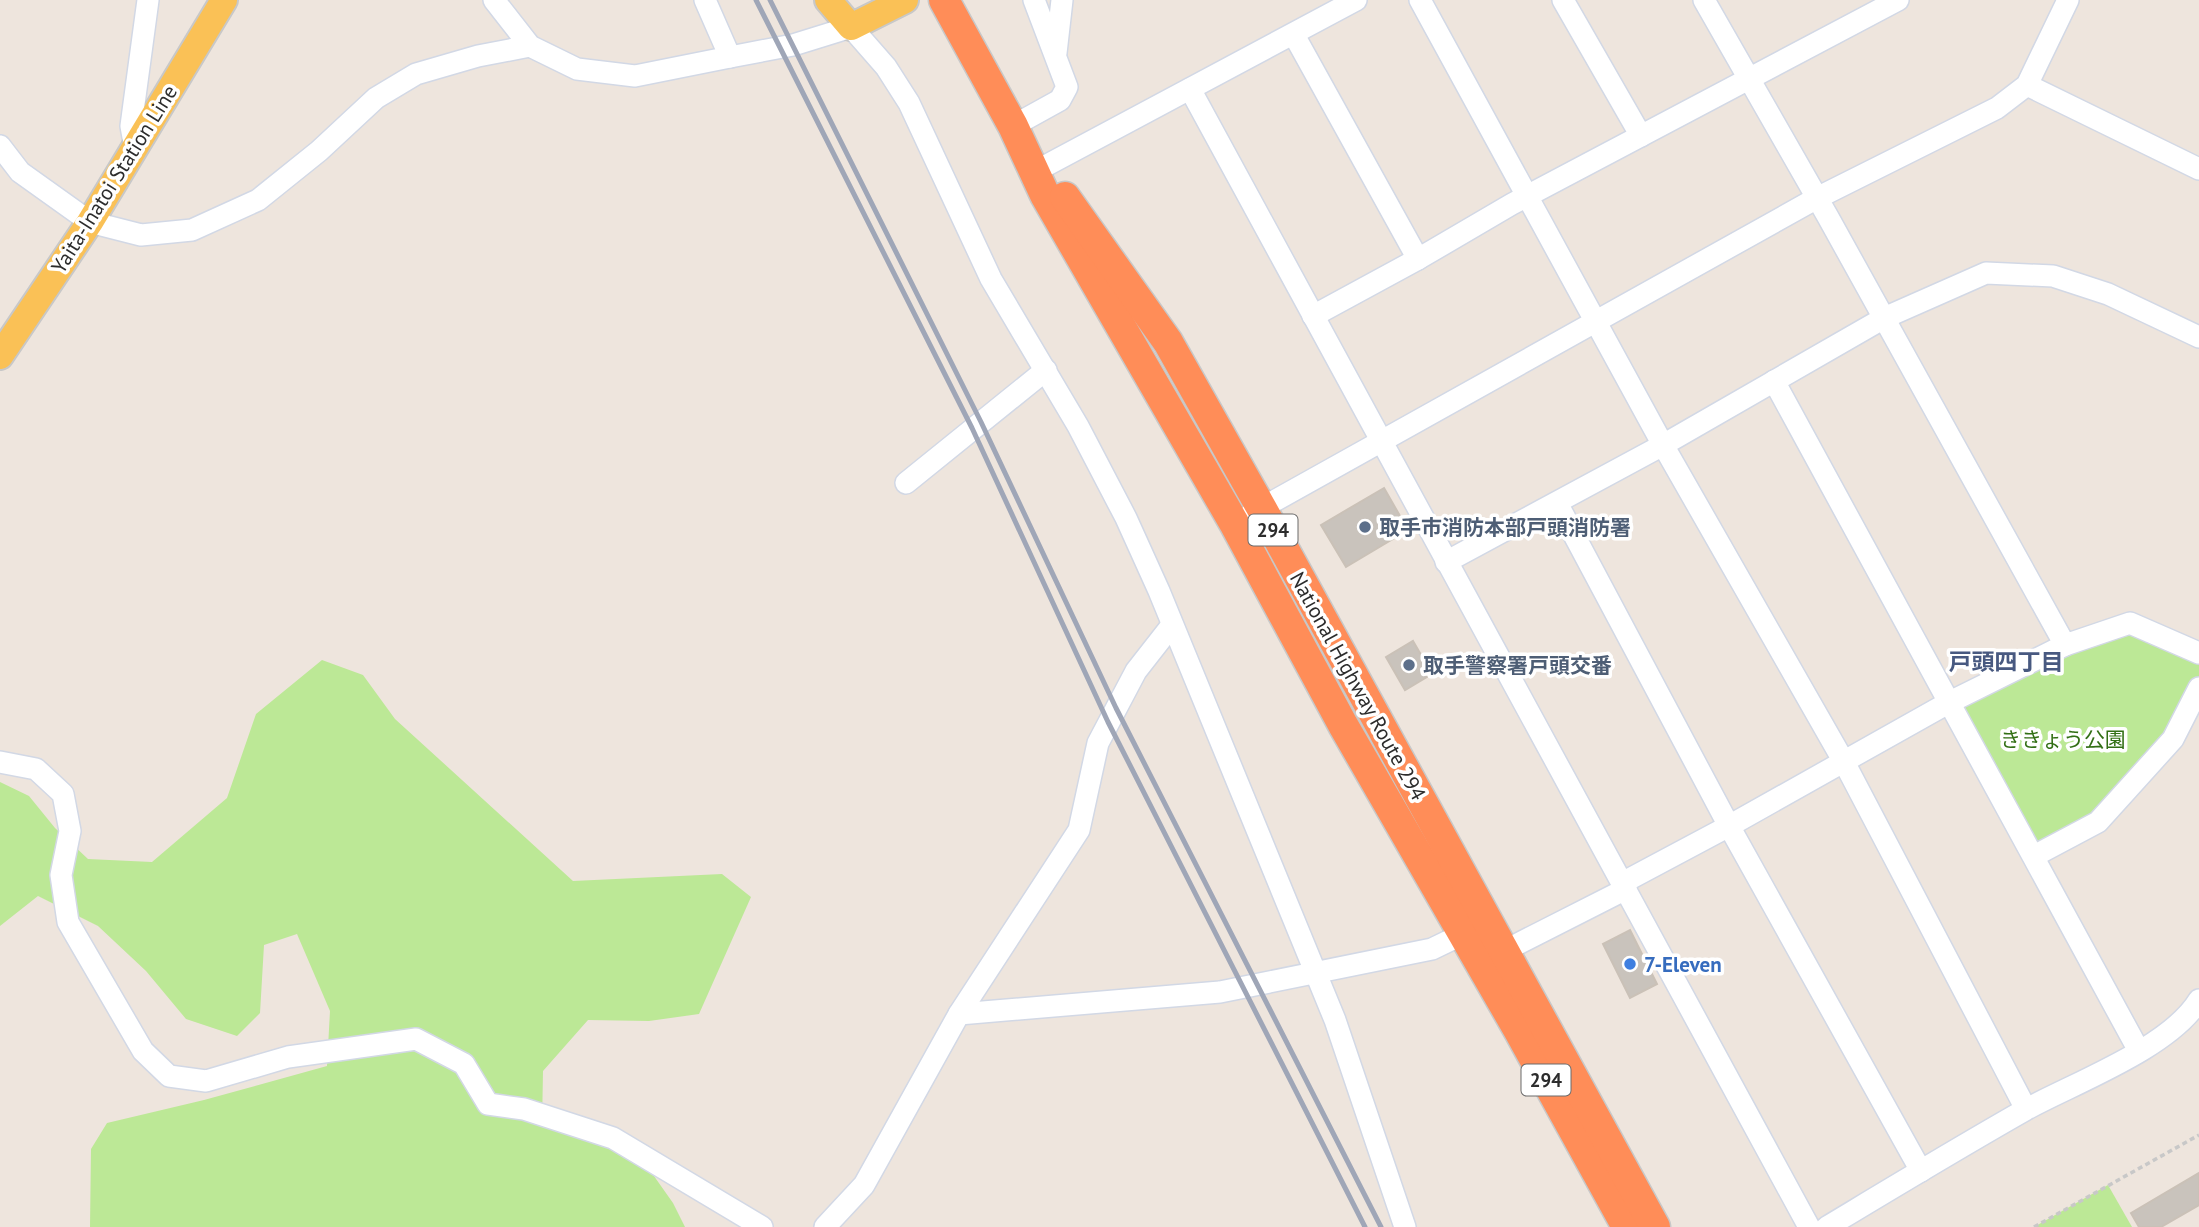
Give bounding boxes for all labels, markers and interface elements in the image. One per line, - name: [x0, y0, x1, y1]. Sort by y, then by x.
- street label: Yaita-Inatoi Station Line: [45, 80, 183, 278]
- road number: 294: [1248, 514, 1298, 545]
- place label: 取手市消防本部戸頭消防署: [1379, 514, 1631, 541]
- marker: 取手市消防本部戸頭消防署: [1357, 519, 1373, 535]
- street label: National Highway Route 294: [1284, 567, 1432, 805]
- district label: 戸頭四丁目: [1949, 647, 2064, 676]
- place label: 取手警察署戸頭交番: [1423, 652, 1612, 679]
- marker: 取手警察署戸頭交番: [1401, 657, 1417, 673]
- park label: ききょう公園: [2000, 726, 2126, 753]
- place label: 7-Eleven: [1644, 951, 1722, 978]
- marker: 7-Eleven: [1622, 956, 1638, 972]
- road number: 294: [1522, 1064, 1570, 1096]

